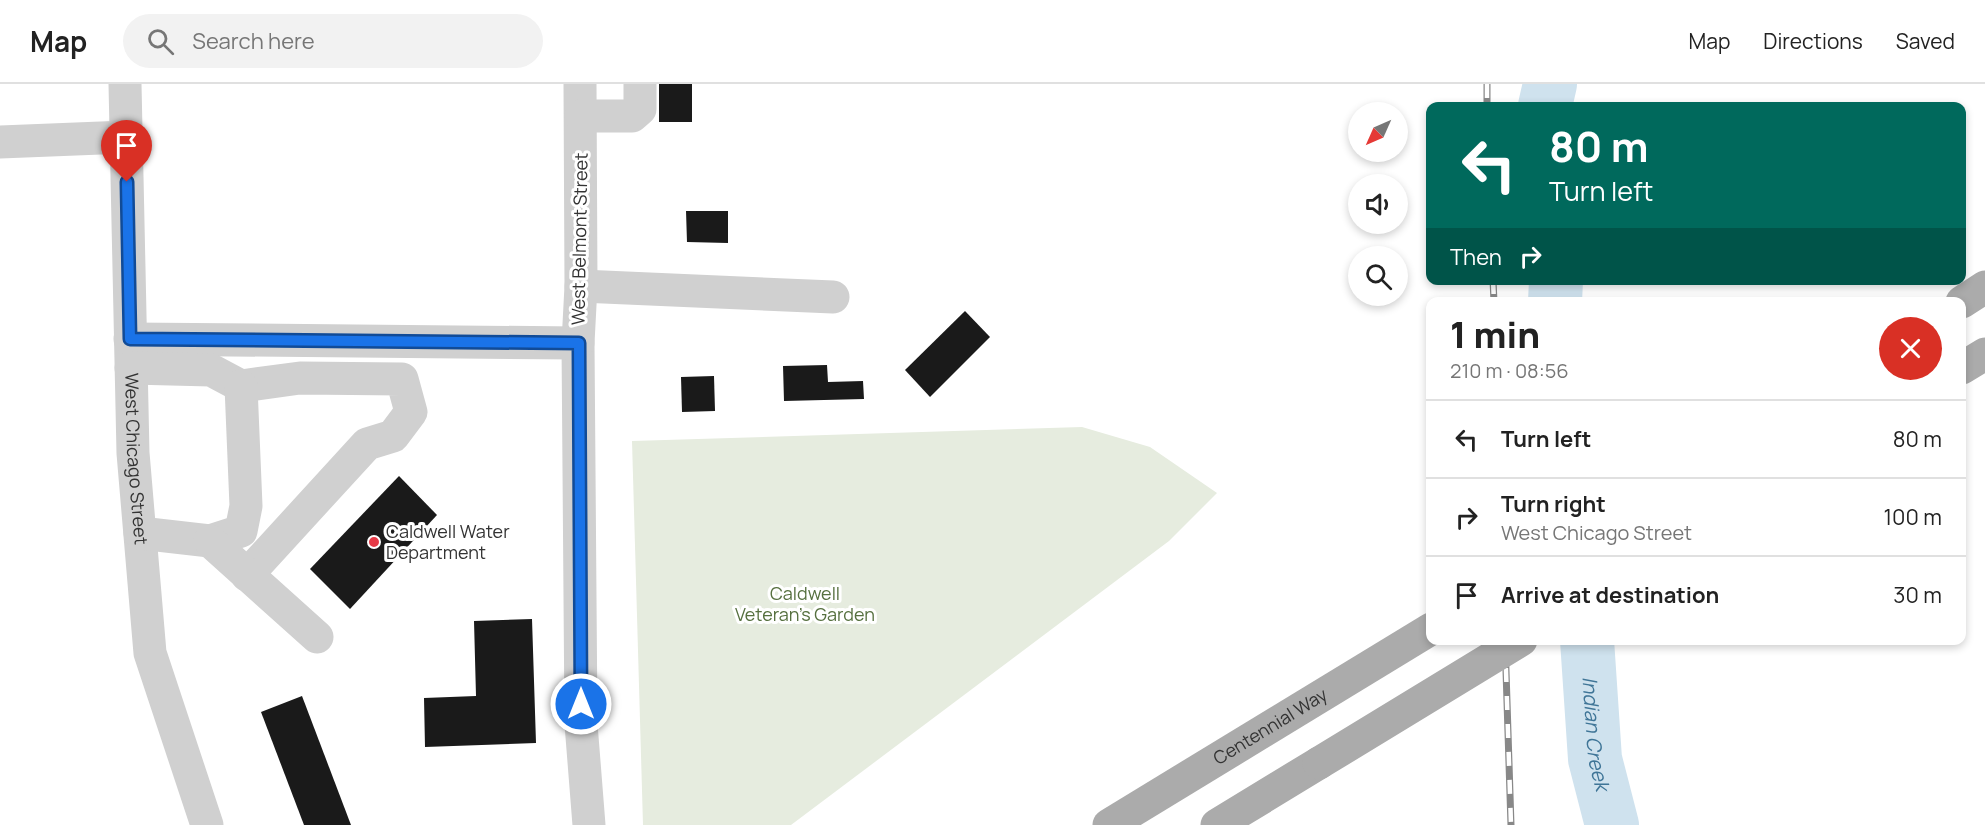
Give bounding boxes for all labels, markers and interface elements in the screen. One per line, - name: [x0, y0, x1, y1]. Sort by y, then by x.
- search box: [123, 14, 543, 68]
- text: Map: [30, 22, 87, 60]
- icon: search: [144, 25, 177, 58]
- text: Search here: [192, 26, 315, 56]
- text: Map: [1689, 27, 1730, 55]
- text: Directions: [1763, 27, 1863, 55]
- text: Saved: [1896, 27, 1955, 55]
- north arrow: [1348, 102, 1408, 162]
- map controls: [1348, 102, 1408, 306]
- text: 80 m: [1549, 117, 1649, 175]
- pin: [101, 120, 152, 182]
- icon: left: [1450, 126, 1528, 204]
- icon: arrive: [110, 129, 143, 162]
- street label: West Belmont Street: [565, 153, 593, 325]
- text: Turn left: [1549, 172, 1653, 209]
- button: sound: [1348, 174, 1408, 234]
- icon: right: [1514, 240, 1547, 273]
- text: Then: [1450, 242, 1502, 272]
- button: search: [1348, 246, 1408, 306]
- text: 1 min: [1450, 310, 1540, 359]
- button: close: [1879, 317, 1942, 380]
- text: 210 m · 08:56: [1450, 357, 1569, 384]
- street label: West Chicago Street: [120, 373, 154, 546]
- icon: left: [1450, 423, 1483, 456]
- text: Turn left: [1501, 424, 1591, 454]
- text: 80 m: [1893, 424, 1942, 454]
- text: Turn right: [1501, 489, 1606, 519]
- icon: right: [1450, 501, 1483, 534]
- text: 100 m: [1884, 502, 1942, 532]
- place label: Caldwell Water Department: [386, 519, 510, 564]
- text: West Chicago Street: [1501, 519, 1692, 546]
- marker: Caldwell Water Department: [367, 535, 381, 549]
- icon: arrive: [1450, 579, 1483, 612]
- text: Arrive at destination: [1501, 580, 1719, 610]
- text: 30 m: [1893, 580, 1942, 610]
- park label: Caldwell Veteran's Garden: [735, 581, 875, 626]
- position arrow: [549, 672, 613, 736]
- water label: Indian Creek: [1576, 676, 1617, 796]
- street label: Centennial Way: [1208, 682, 1332, 770]

